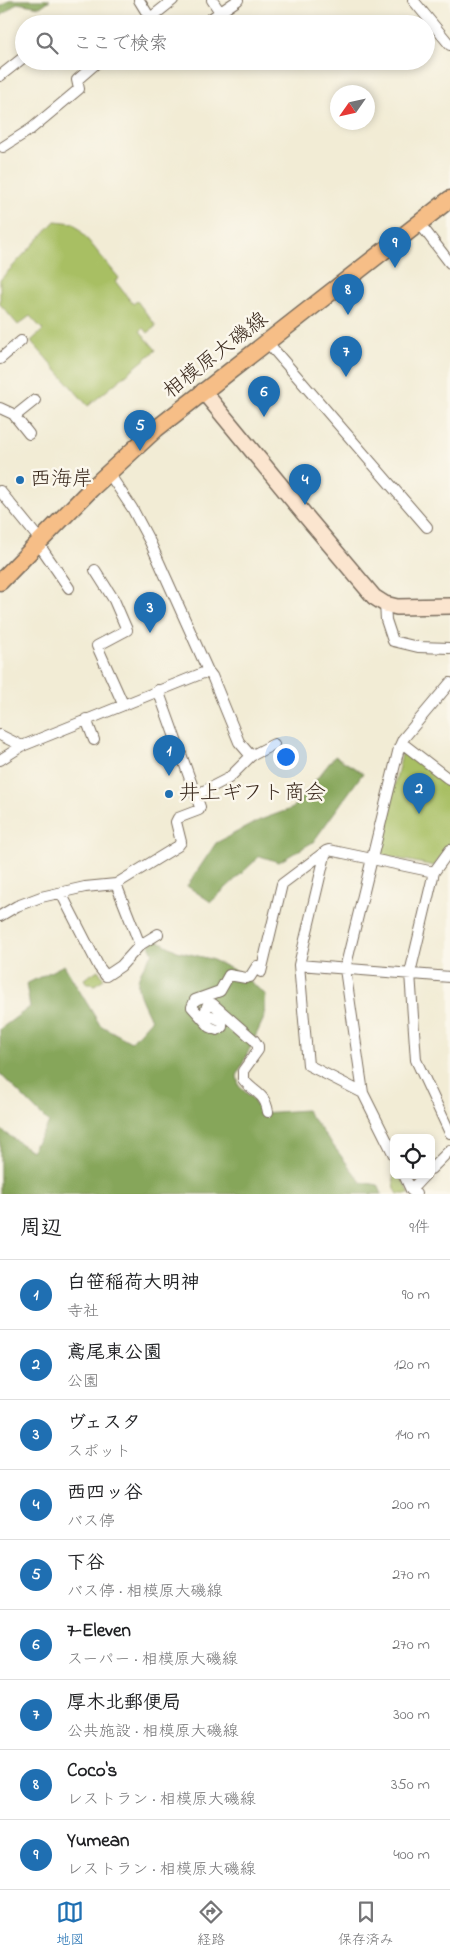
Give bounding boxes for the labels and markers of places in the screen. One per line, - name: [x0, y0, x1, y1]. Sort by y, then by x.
- pin: 9: [379, 227, 411, 268]
- pin: 8: [332, 274, 364, 315]
- pin: 7: [330, 336, 362, 377]
- pin: 6: [248, 376, 280, 417]
- pin: 5: [124, 410, 156, 451]
- pin: 4: [289, 464, 321, 505]
- place label: 西海岸: [30, 465, 93, 495]
- marker: 西海岸: [14, 474, 26, 486]
- pin: 3: [134, 592, 166, 633]
- pin: 1: [153, 735, 185, 776]
- pin: 2: [403, 773, 435, 814]
- place label: 井上ギフト商会: [179, 779, 326, 809]
- marker: 井上ギフト商会: [163, 788, 175, 800]

